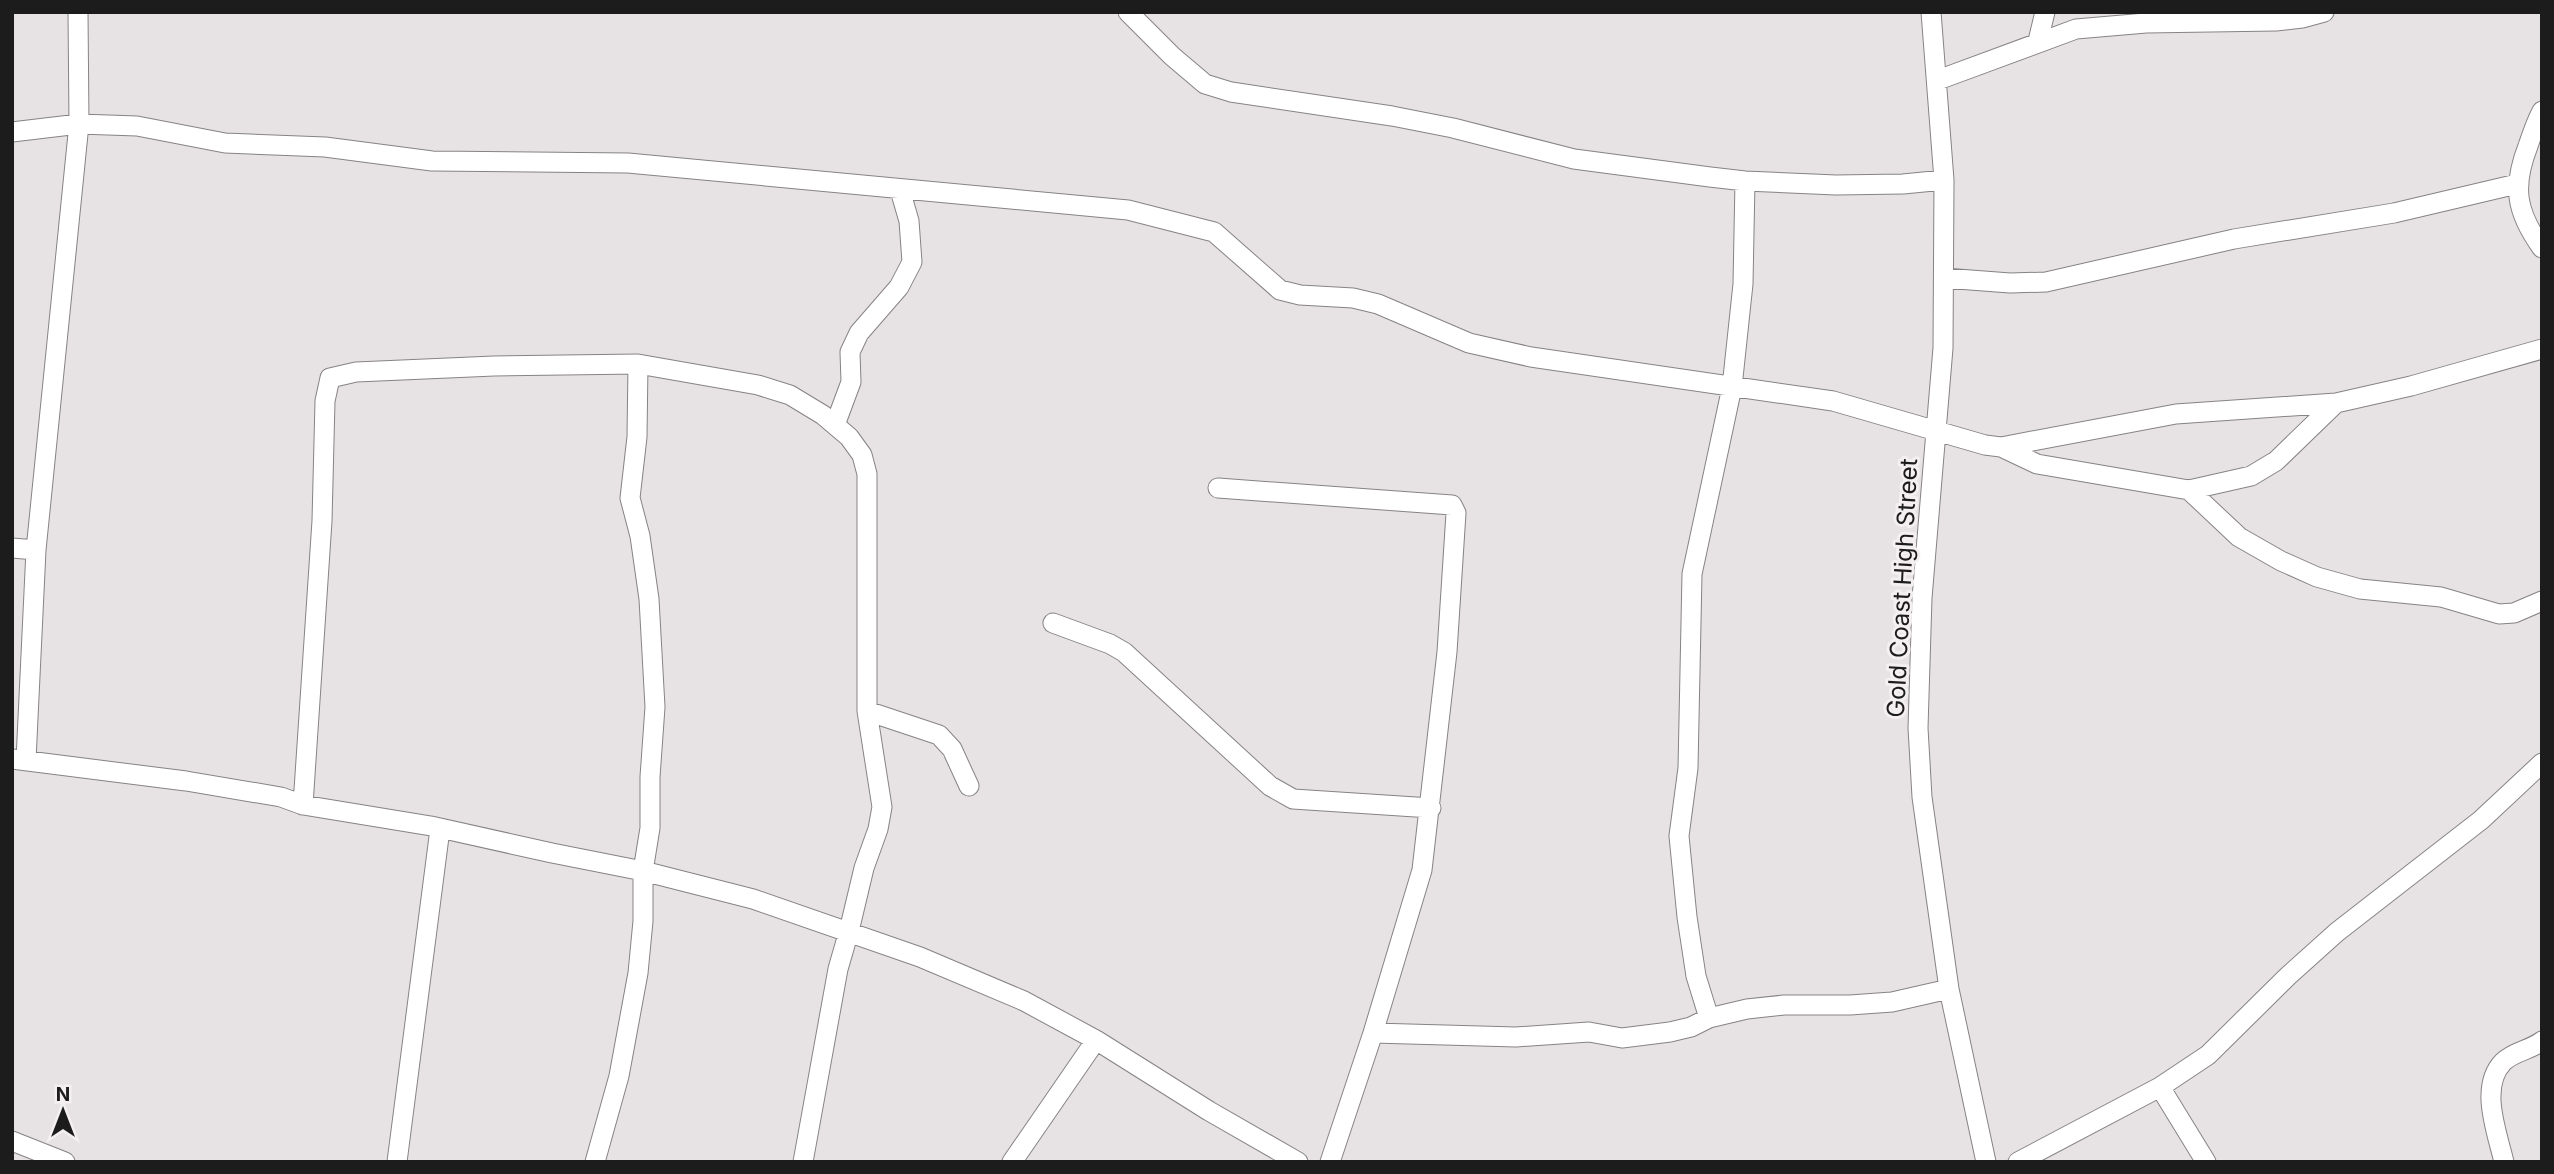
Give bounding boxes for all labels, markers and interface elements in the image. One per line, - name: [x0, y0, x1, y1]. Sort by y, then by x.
- street label: Gold Coast High Street: [1881, 458, 1923, 718]
- north arrow: [28, 1076, 98, 1146]
- text: N: [56, 1083, 70, 1106]

